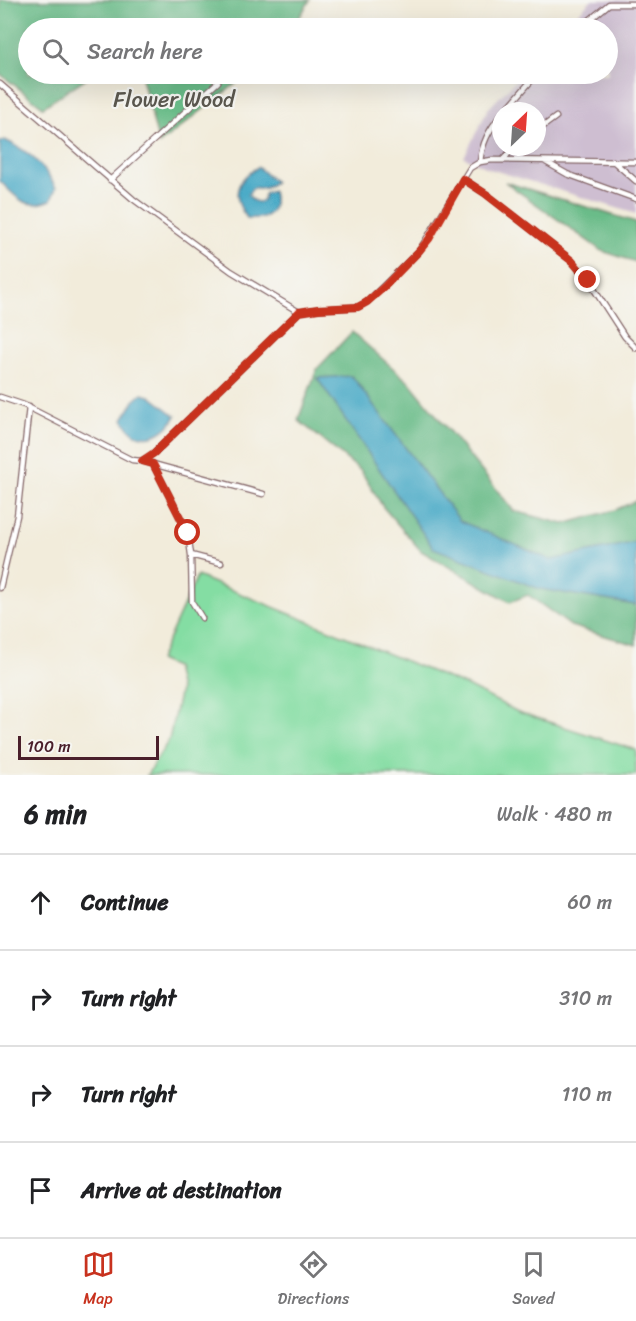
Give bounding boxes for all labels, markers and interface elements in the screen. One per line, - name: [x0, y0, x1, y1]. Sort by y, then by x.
- search box: [18, 18, 618, 84]
- text: Search here: [87, 32, 203, 71]
- icon: search: [39, 35, 72, 68]
- park label: Flower Wood: [113, 80, 236, 119]
- north arrow: [492, 102, 546, 156]
- route end: [574, 266, 600, 292]
- route start: [174, 519, 200, 545]
- text: 100 m: [27, 732, 71, 761]
- scale bar: [18, 733, 159, 760]
- text: 6 min: [24, 791, 87, 837]
- text: Walk · 480 m: [497, 797, 612, 832]
- text: Continue: [81, 883, 169, 922]
- text: 60 m: [567, 885, 612, 920]
- icon: ahead: [24, 886, 57, 919]
- text: Turn right: [81, 979, 176, 1018]
- text: 310 m: [559, 981, 612, 1016]
- icon: right: [24, 982, 57, 1015]
- text: Turn right: [81, 1075, 176, 1114]
- text: 110 m: [562, 1077, 612, 1112]
- icon: right: [24, 1078, 57, 1111]
- text: Arrive at destination: [81, 1171, 282, 1210]
- icon: arrive: [24, 1174, 57, 1207]
- tab: Map: [82, 1248, 115, 1313]
- tab: Directions: [278, 1248, 349, 1313]
- tab: Saved: [512, 1248, 554, 1313]

